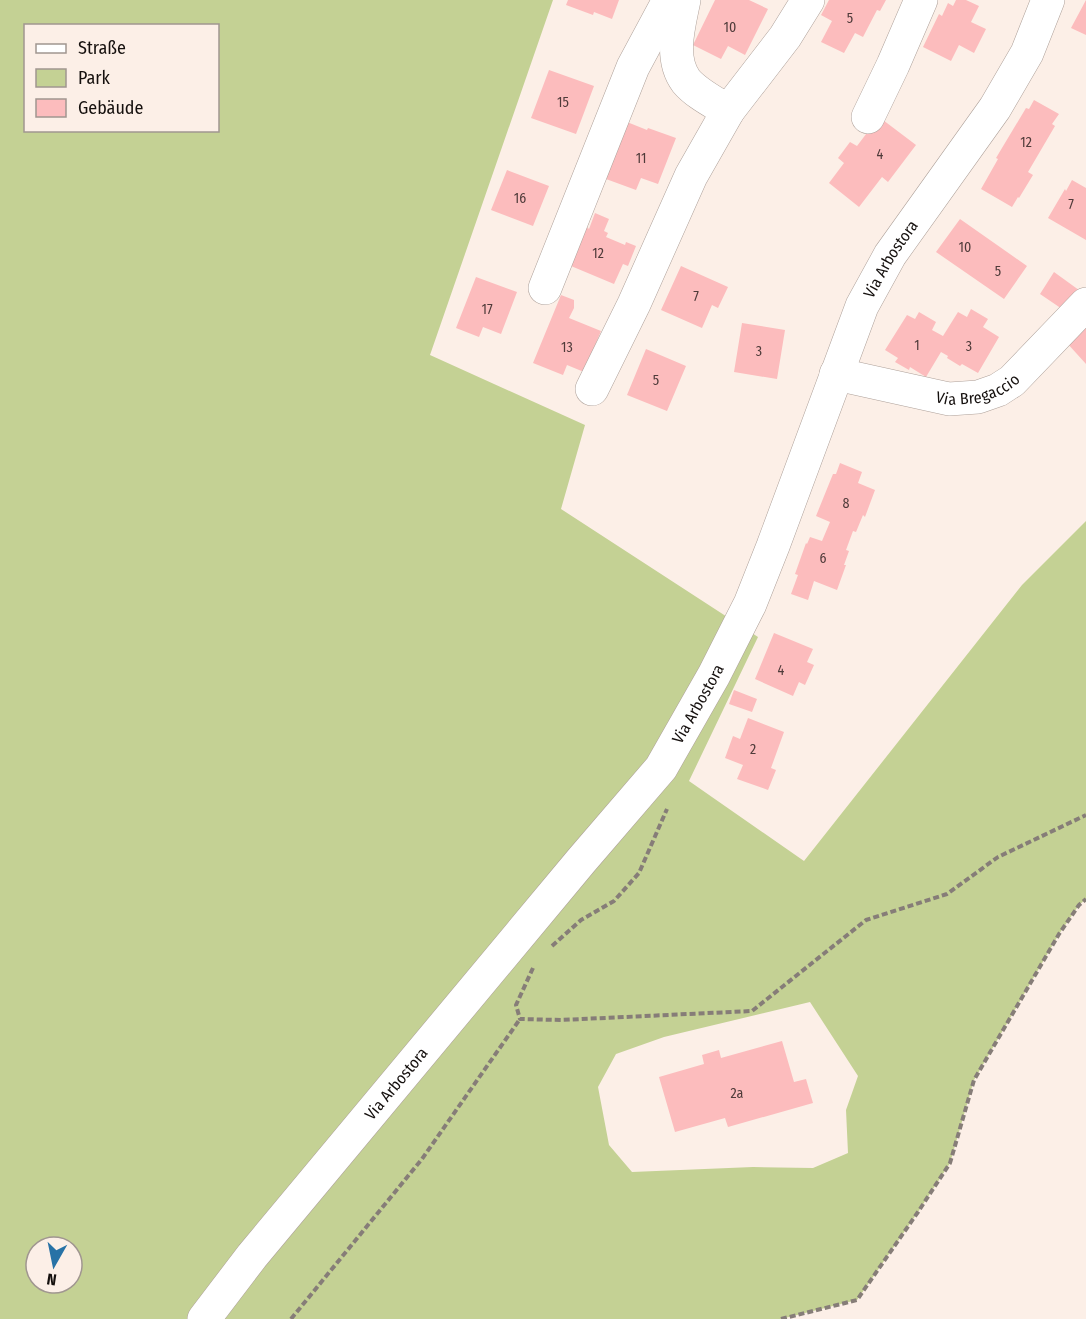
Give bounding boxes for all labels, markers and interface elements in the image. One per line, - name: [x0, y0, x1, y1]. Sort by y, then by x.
- house number: 5: [847, 10, 853, 27]
- house number: 10: [724, 19, 736, 36]
- legend: [24, 24, 219, 132]
- text: Straße: [78, 37, 126, 59]
- text: Park: [78, 67, 111, 89]
- house number: 15: [557, 94, 569, 111]
- text: Gebäude: [78, 97, 144, 119]
- house number: 12: [1020, 134, 1032, 151]
- house number: 4: [877, 146, 884, 163]
- house number: 11: [636, 150, 646, 167]
- house number: 16: [514, 190, 526, 207]
- house number: 7: [1068, 196, 1074, 213]
- street label: Via Arbostora: [859, 216, 922, 301]
- house number: 10: [959, 239, 971, 256]
- house number: 12: [592, 245, 604, 262]
- house number: 5: [995, 263, 1001, 280]
- house number: 7: [693, 288, 699, 305]
- house number: 17: [481, 301, 493, 318]
- house number: 1: [914, 337, 920, 354]
- house number: 3: [966, 338, 972, 355]
- house number: 13: [561, 339, 573, 356]
- house number: 3: [756, 343, 762, 360]
- street label: Via Bregaccio: [934, 370, 1023, 409]
- house number: 5: [653, 372, 659, 389]
- house number: 8: [843, 495, 850, 512]
- house number: 6: [820, 550, 827, 567]
- street label: Via Arbostora: [668, 661, 728, 747]
- house number: 4: [778, 662, 785, 679]
- house number: 2: [750, 741, 756, 758]
- street label: Via Arbostora: [360, 1043, 431, 1123]
- house number: 2a: [731, 1085, 744, 1102]
- north arrow: [24, 1235, 84, 1295]
- text: N: [46, 1269, 58, 1289]

